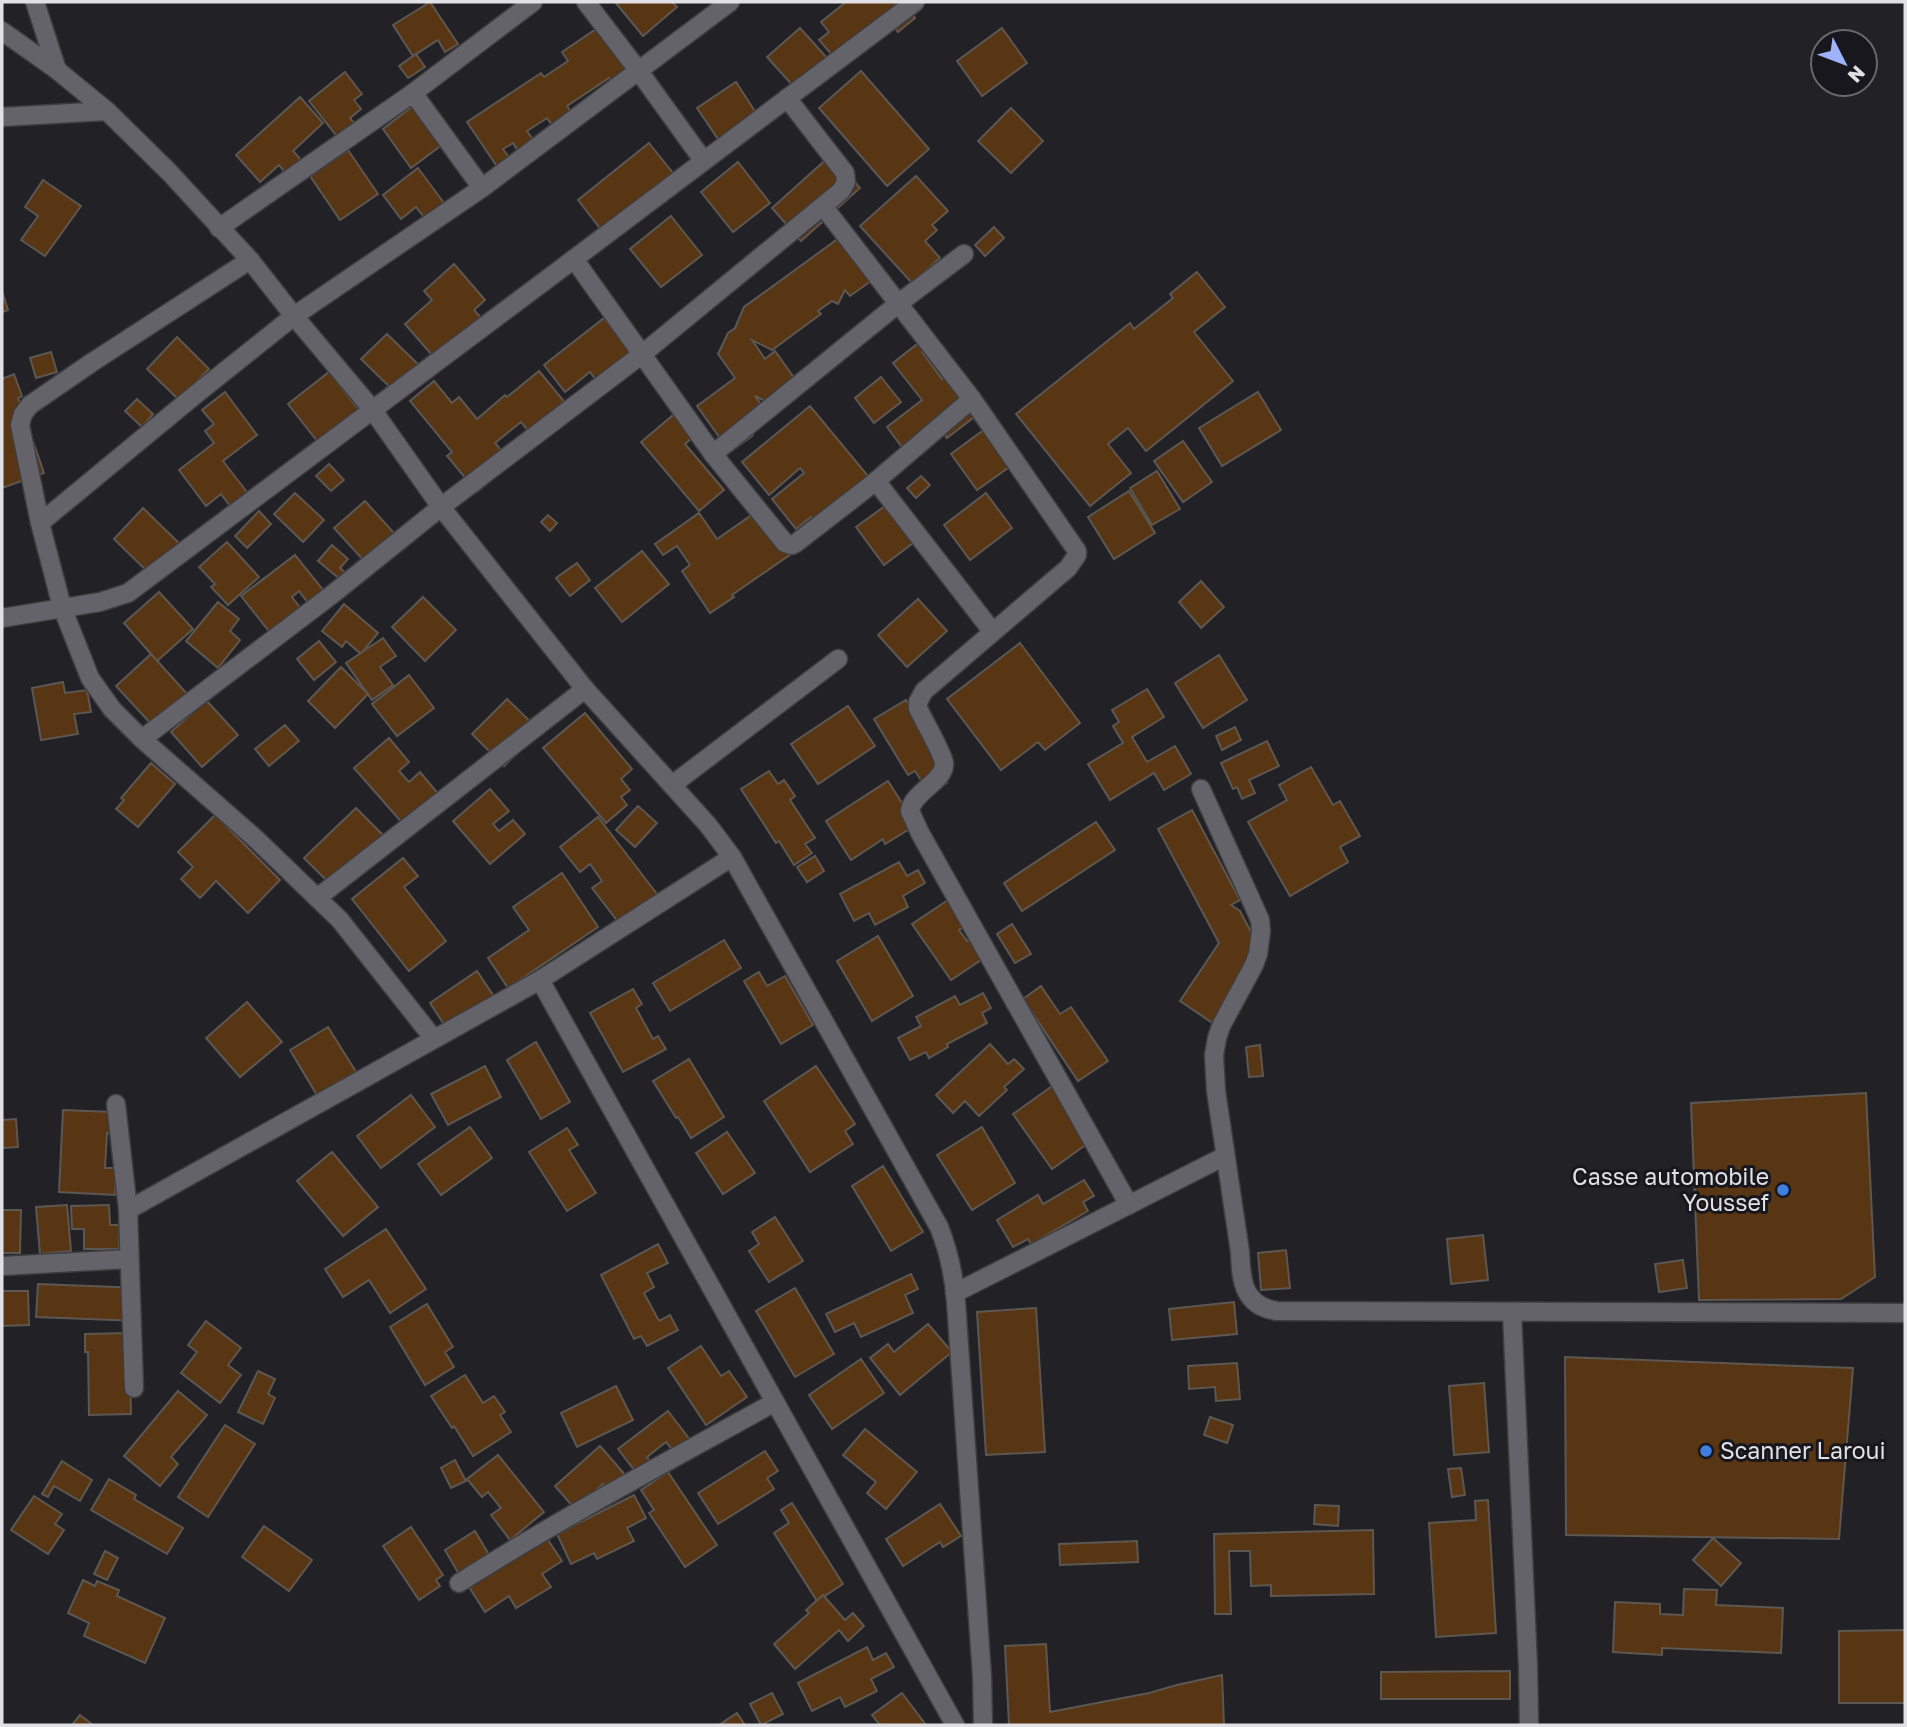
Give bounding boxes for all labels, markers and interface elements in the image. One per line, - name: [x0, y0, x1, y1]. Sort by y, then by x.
- north arrow: [1809, 28, 1879, 98]
- text: N: [1844, 62, 1870, 88]
- place label: Casse automobile Youssef: [1572, 1162, 1769, 1216]
- marker: Casse automobile Youssef: [1775, 1182, 1791, 1198]
- place label: Scanner Laroui: [1720, 1436, 1886, 1464]
- marker: Scanner Laroui: [1698, 1443, 1714, 1459]

